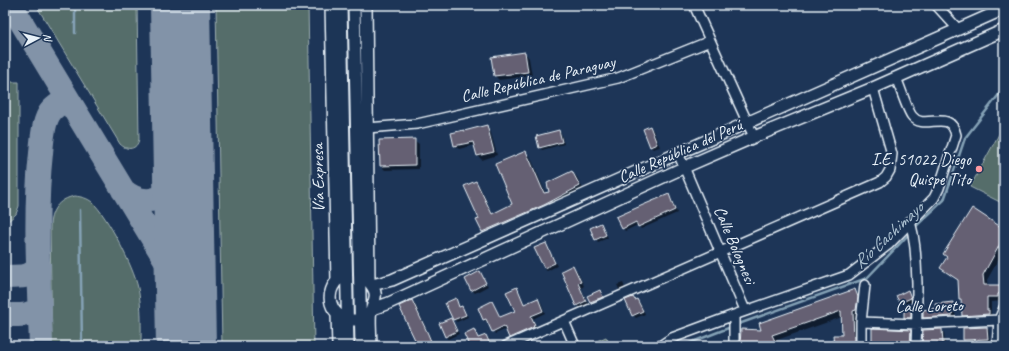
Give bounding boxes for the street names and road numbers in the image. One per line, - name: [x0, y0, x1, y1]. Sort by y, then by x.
- street label: Calle República de Paraguay: [459, 51, 618, 107]
- street label: Calle República del Perú: [615, 114, 747, 188]
- street label: Vía Expresa: [307, 141, 329, 213]
- street label: Calle Bolognesi: [709, 203, 762, 290]
- street label: Calle Loreto: [895, 295, 965, 317]

